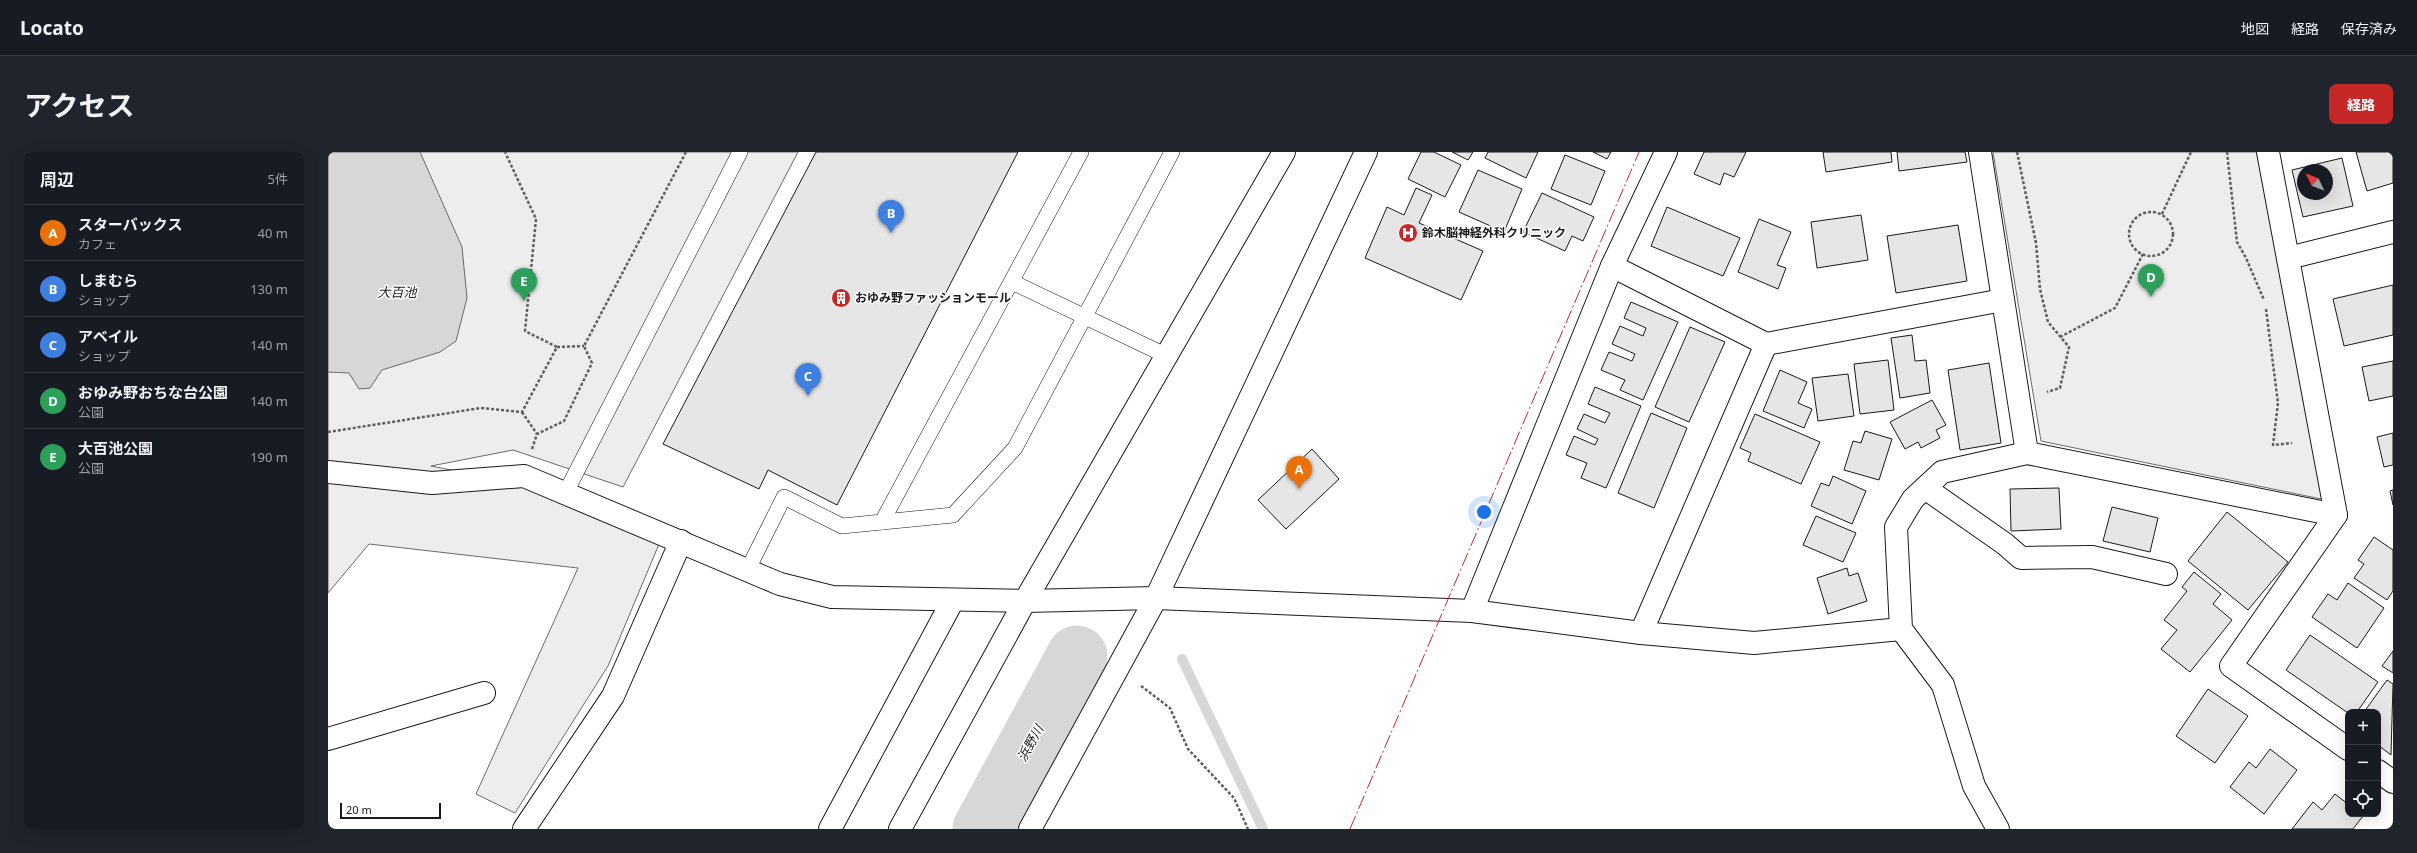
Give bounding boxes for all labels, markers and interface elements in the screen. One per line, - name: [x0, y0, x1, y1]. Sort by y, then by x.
- text: Locato: [20, 15, 84, 41]
- text: 地図: [2241, 19, 2269, 38]
- text: 経路: [2291, 19, 2319, 38]
- text: 保存済み: [2341, 19, 2397, 38]
- button: 経路: [2329, 84, 2393, 124]
- text: アクセス: [24, 86, 135, 124]
- north arrow: [2297, 164, 2333, 200]
- text: 周辺: [40, 168, 74, 191]
- text: 5件: [268, 170, 288, 188]
- pin: B: [878, 200, 904, 233]
- text: スターバックス: [78, 214, 182, 234]
- hospital icon: 鈴木脳神経外科クリニック: [1397, 222, 1419, 244]
- text: A: [49, 224, 58, 242]
- text: 40 m: [258, 224, 288, 242]
- place label: 鈴木脳神経外科クリニック: [1421, 224, 1566, 241]
- text: カフェ: [78, 235, 117, 253]
- pin: D: [2138, 264, 2164, 297]
- pin: E: [511, 268, 537, 301]
- text: しまむら: [78, 270, 138, 290]
- text: B: [49, 280, 57, 298]
- text: 130 m: [250, 280, 288, 298]
- water label: 大百池: [377, 283, 418, 301]
- building icon: おゆみ野ファッションモール: [830, 287, 852, 309]
- place label: おゆみ野ファッションモール: [855, 289, 1011, 306]
- text: ショップ: [78, 291, 130, 309]
- text: アベイル: [78, 326, 138, 346]
- text: C: [49, 336, 57, 354]
- text: 140 m: [250, 336, 288, 354]
- text: ショップ: [78, 347, 130, 365]
- pin: C: [795, 363, 821, 396]
- text: おゆみ野おちな台公園: [78, 382, 228, 402]
- text: D: [48, 392, 58, 410]
- text: 140 m: [250, 392, 288, 410]
- text: 公園: [78, 403, 104, 421]
- text: 大百池公園: [78, 438, 153, 458]
- text: E: [49, 448, 57, 466]
- text: 190 m: [250, 448, 288, 466]
- pin: A: [1286, 456, 1312, 489]
- text: 公園: [78, 459, 104, 477]
- your location: [1474, 502, 1494, 522]
- map controls: [2345, 709, 2381, 817]
- button: +: [2345, 709, 2381, 745]
- water label: 浜野川: [1013, 720, 1048, 764]
- button: −: [2345, 745, 2381, 781]
- button: locate: [2345, 781, 2381, 817]
- scale bar: [340, 801, 441, 820]
- text: 20 m: [346, 802, 372, 817]

